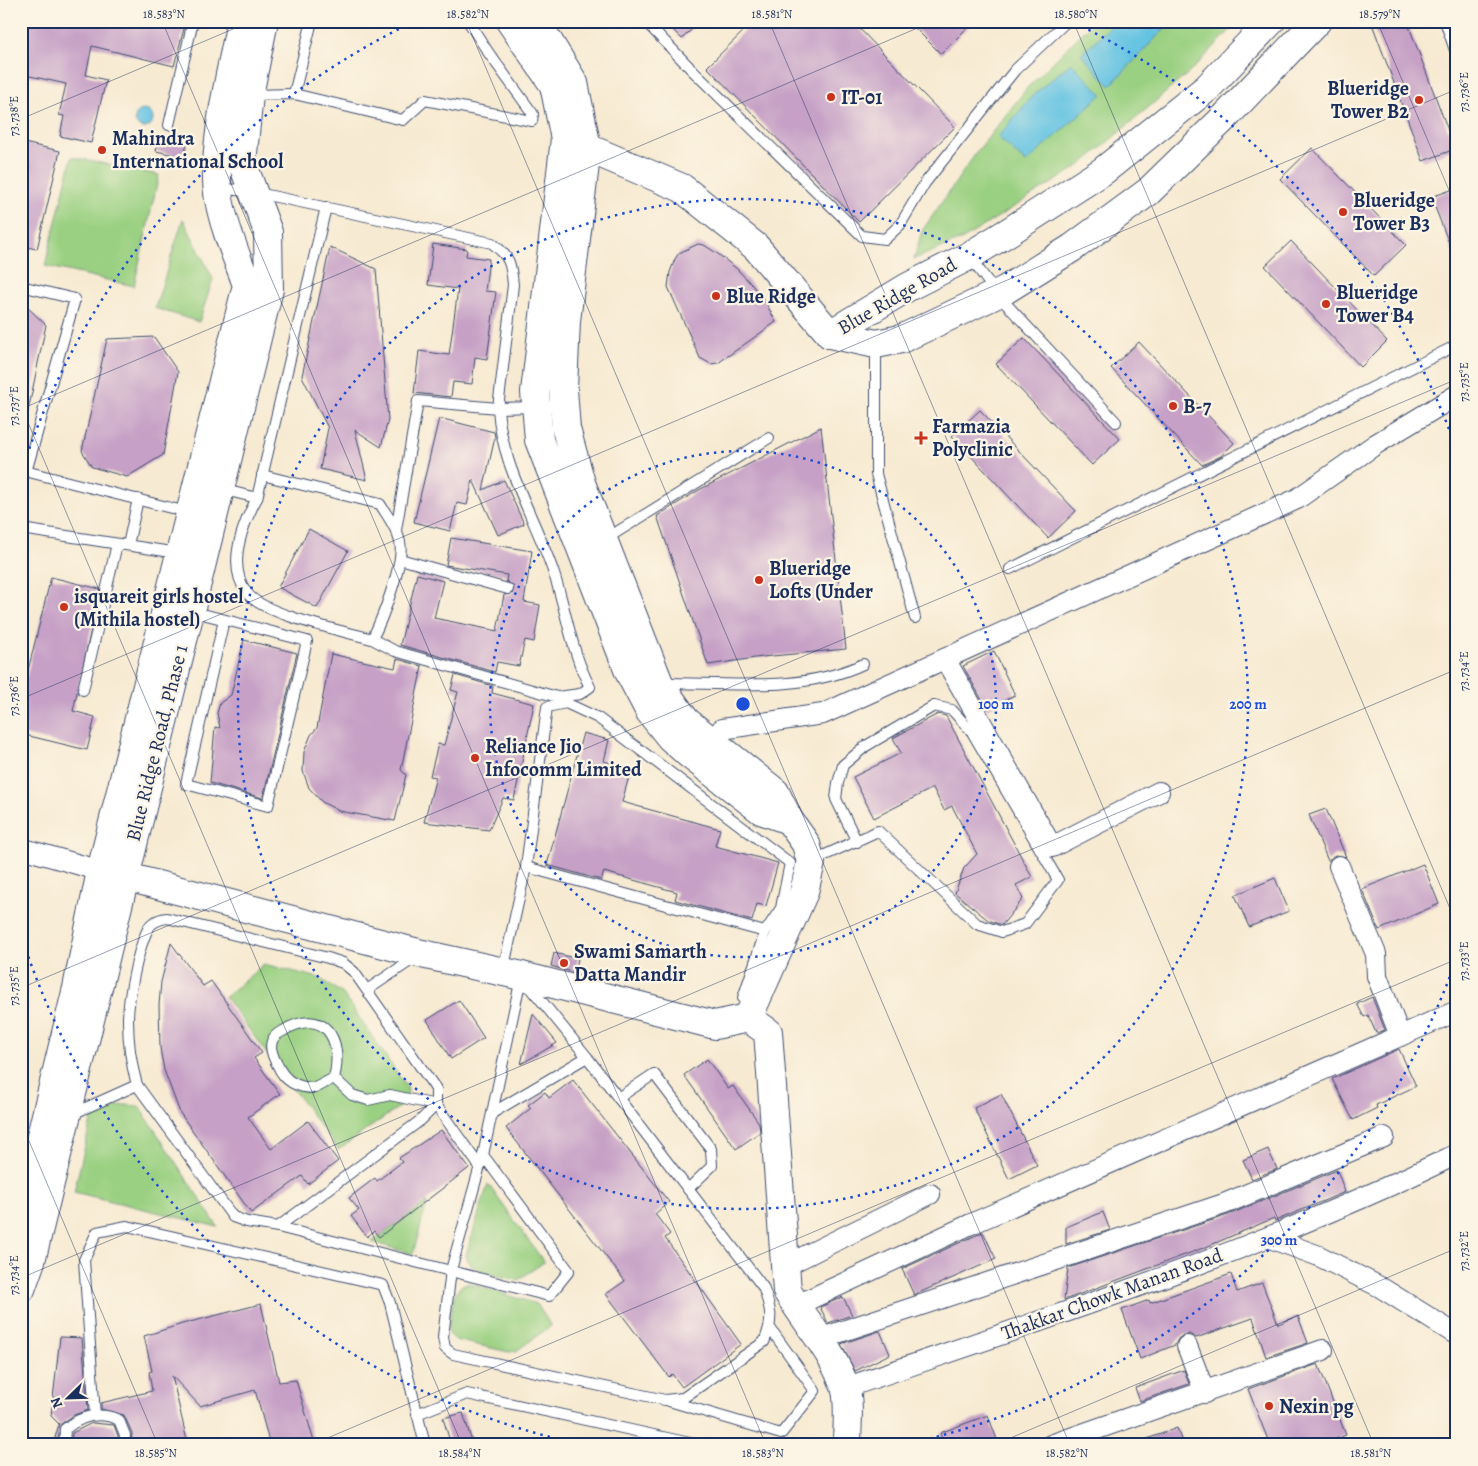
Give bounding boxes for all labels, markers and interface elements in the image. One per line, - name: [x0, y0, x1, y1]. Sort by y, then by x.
- text: 18.583°N: [143, 6, 185, 22]
- text: 18.582°N: [447, 6, 490, 22]
- text: 18.581°N: [752, 6, 793, 22]
- text: 18.580°N: [1054, 6, 1098, 22]
- text: 18.579°N: [1359, 6, 1401, 22]
- text: 73.736°E: [1456, 72, 1472, 112]
- place label: Blueridge Tower B2: [1327, 75, 1409, 125]
- place label: IT-01: [841, 84, 882, 111]
- marker: IT-01: [825, 91, 837, 103]
- marker: Blueridge Tower B2: [1413, 94, 1425, 106]
- text: 73.738°E: [6, 96, 22, 136]
- place label: Mahindra International School: [112, 125, 284, 175]
- marker: Mahindra International School: [96, 144, 108, 156]
- place label: Blueridge Tower B3: [1353, 187, 1435, 237]
- marker: Blueridge Tower B3: [1337, 206, 1349, 218]
- street label: Blue Ridge Road: [832, 251, 962, 341]
- place label: Blueridge Tower B4: [1336, 279, 1418, 329]
- place label: Blue Ridge: [726, 283, 816, 310]
- marker: Blue Ridge: [710, 290, 722, 302]
- marker: Blueridge Tower B4: [1320, 298, 1332, 310]
- text: 73.735°E: [1456, 362, 1472, 402]
- text: 73.737°E: [6, 386, 22, 426]
- place label: B-7: [1183, 393, 1212, 420]
- marker: B-7: [1167, 400, 1179, 412]
- place label: Farmazia Polyclinic: [932, 413, 1013, 463]
- marker: Farmazia Polyclinic: [914, 431, 928, 445]
- place label: Blueridge Lofts (Under: [769, 555, 873, 605]
- marker: Blueridge Lofts (Under: [753, 574, 765, 586]
- place label: isquareit girls hostel (Mithila hostel): [74, 583, 244, 633]
- marker: isquareit girls hostel (Mithila hostel): [58, 601, 70, 613]
- street label: Blue Ridge Road, Phase 1: [119, 642, 195, 844]
- text: 73.734°E: [1456, 651, 1472, 691]
- text: 73.736°E: [6, 676, 22, 716]
- text: 100 m: [978, 694, 1014, 714]
- text: 200 m: [1229, 694, 1267, 714]
- centre of rings: [734, 695, 752, 713]
- place label: Reliance Jio Infocomm Limited: [485, 733, 642, 783]
- marker: Reliance Jio Infocomm Limited: [469, 752, 481, 764]
- place label: Swami Samarth Datta Mandir: [574, 938, 707, 988]
- text: 73.733°E: [1456, 941, 1472, 981]
- marker: Swami Samarth Datta Mandir: [558, 957, 570, 969]
- text: 73.735°E: [6, 966, 22, 1006]
- text: 300 m: [1261, 1230, 1298, 1250]
- text: 73.732°E: [1456, 1231, 1472, 1271]
- street label: Thakkar Chowk Manan Road: [998, 1241, 1226, 1347]
- text: 73.734°E: [6, 1255, 22, 1295]
- north arrow: [42, 1374, 92, 1424]
- place label: Nexin pg: [1279, 1393, 1354, 1420]
- text: N: [46, 1394, 67, 1411]
- marker: Nexin pg: [1263, 1400, 1275, 1412]
- text: 18.585°N: [135, 1445, 177, 1461]
- text: 18.584°N: [439, 1445, 481, 1461]
- text: 18.583°N: [742, 1445, 784, 1461]
- text: 18.582°N: [1046, 1445, 1089, 1461]
- text: 18.581°N: [1351, 1445, 1392, 1461]

